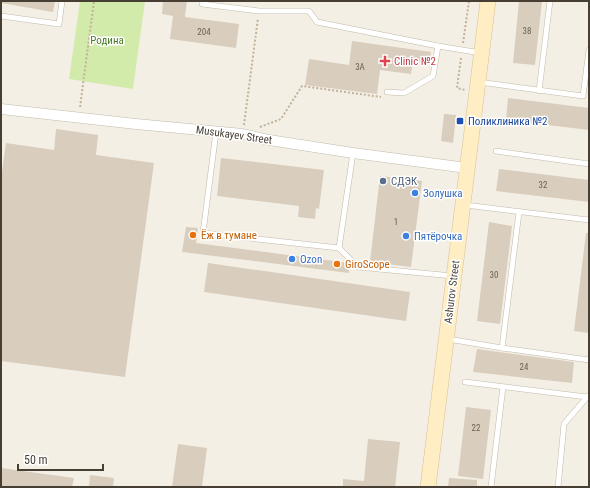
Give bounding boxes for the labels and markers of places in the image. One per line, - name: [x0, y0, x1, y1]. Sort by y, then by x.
- marker: Clinic №2: [379, 55, 391, 67]
- place label: Clinic №2: [394, 55, 436, 68]
- place label: Поликлиника №2: [468, 115, 547, 128]
- marker: Поликлиника №2: [455, 116, 465, 126]
- place label: СДЭК: [391, 175, 418, 188]
- marker: СДЭК: [378, 176, 388, 186]
- place label: Золушка: [423, 187, 463, 200]
- marker: Золушка: [410, 188, 420, 198]
- place label: Ёж в тумане: [201, 229, 257, 242]
- marker: Ёж в тумане: [188, 230, 198, 240]
- place label: Пятёрочка: [414, 230, 462, 243]
- marker: Пятёрочка: [401, 231, 411, 241]
- place label: Ozon: [300, 253, 322, 266]
- marker: Ozon: [287, 254, 297, 264]
- place label: GiroScope: [345, 258, 390, 271]
- marker: GiroScope: [332, 259, 342, 269]

